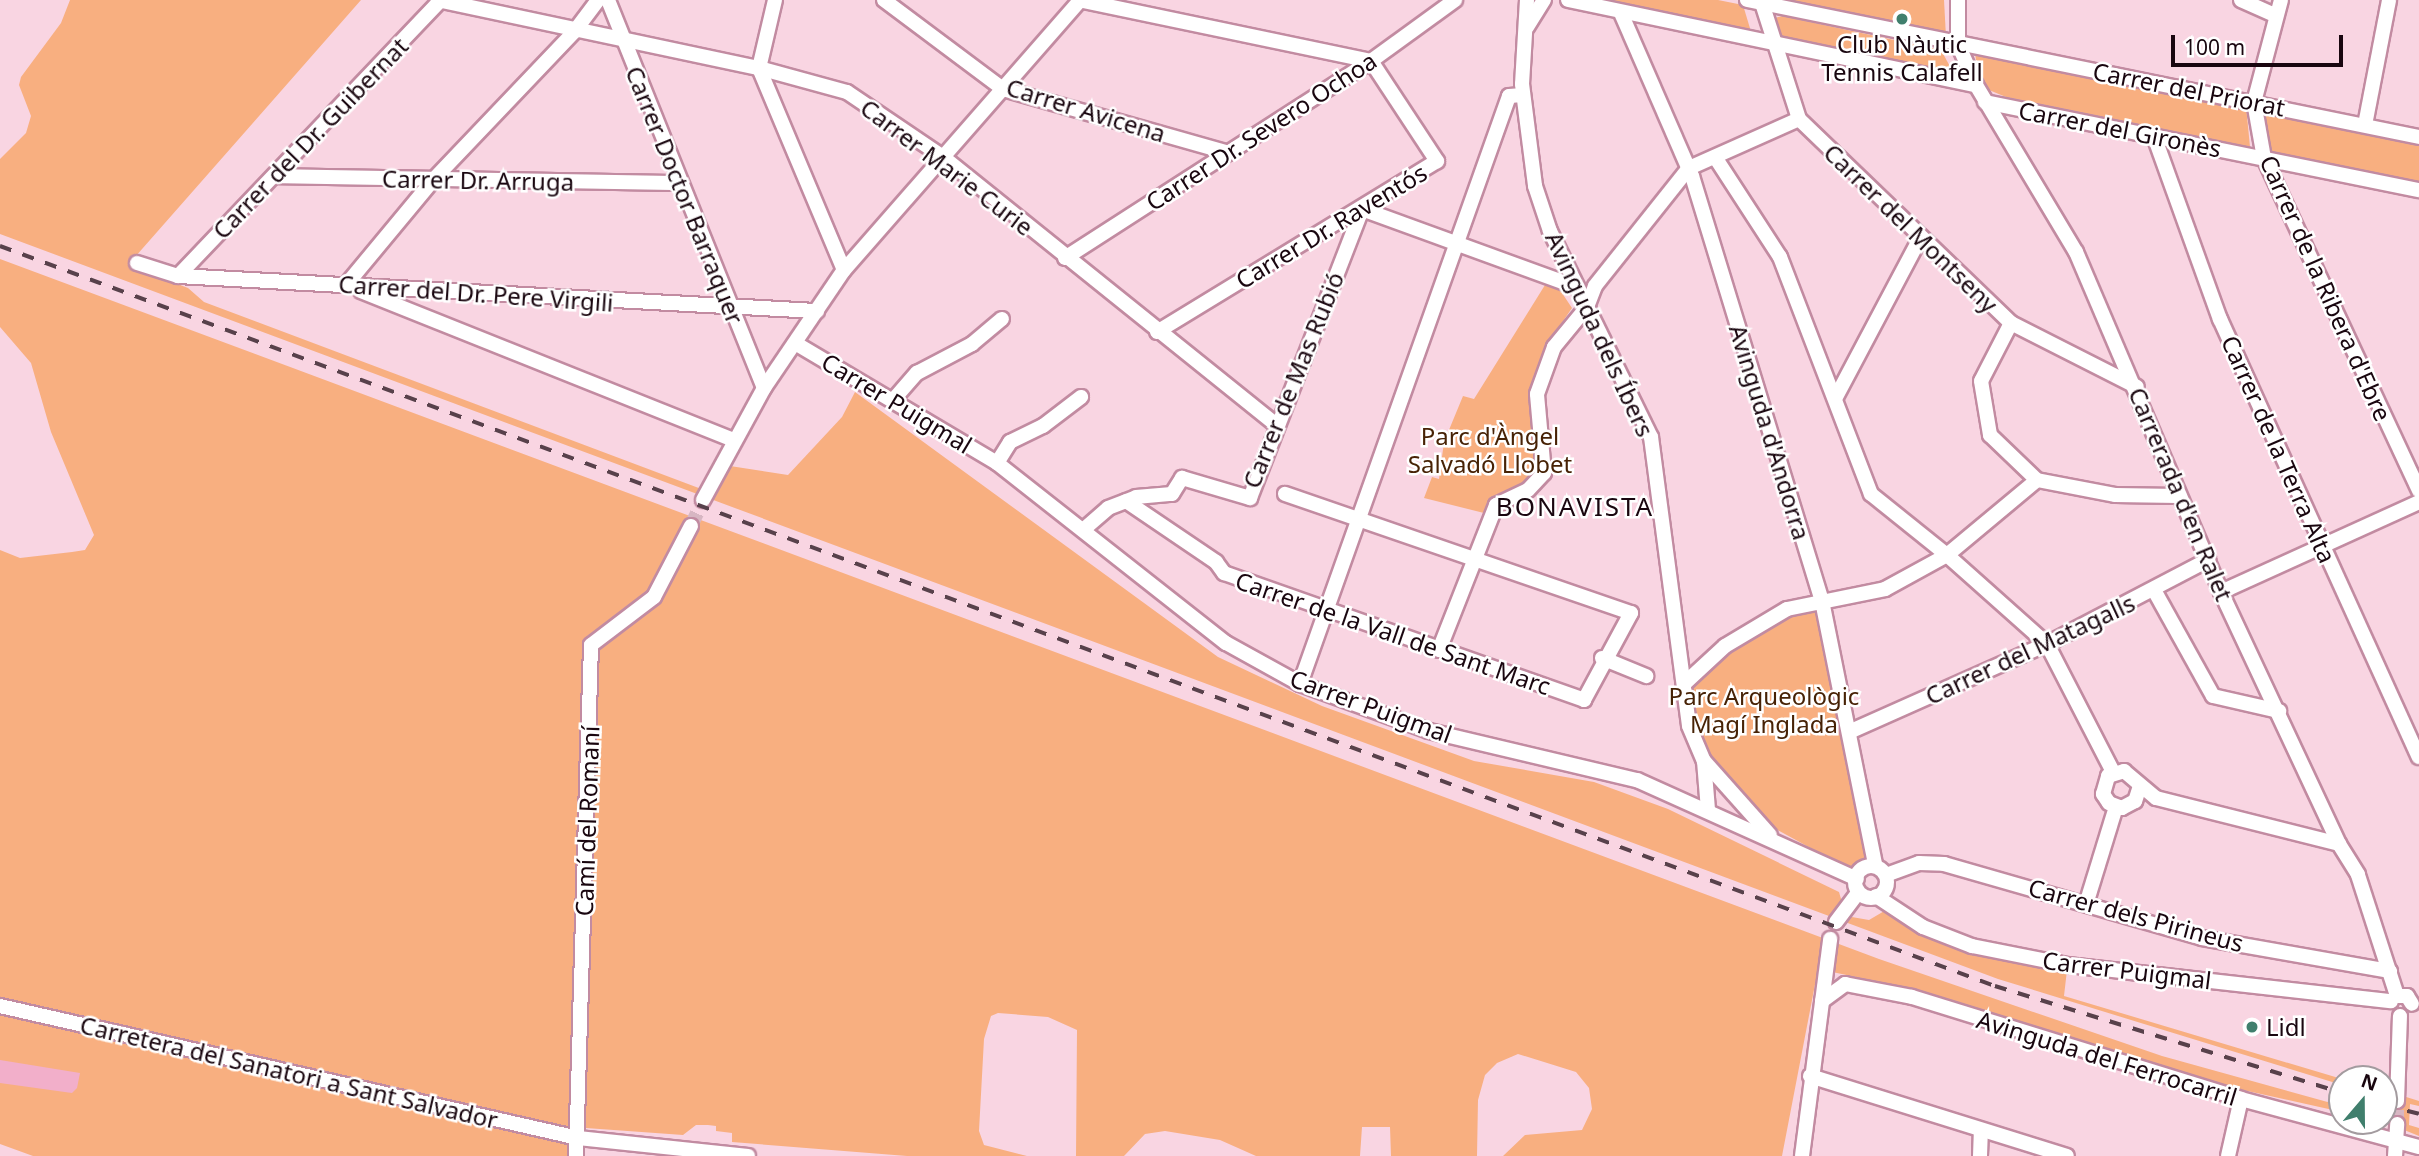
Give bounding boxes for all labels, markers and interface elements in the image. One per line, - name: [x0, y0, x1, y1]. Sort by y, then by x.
- marker: Club Nàutic Tennis Calafell: [1894, 11, 1910, 27]
- scale bar: [2174, 21, 2346, 65]
- place label: Club Nàutic Tennis Calafell: [1821, 30, 1983, 86]
- street label: Carrer del Dr. Guibernat: [206, 31, 414, 245]
- text: 100 m: [2184, 33, 2245, 61]
- street label: Carrer Dr. Severo Ochoa: [1140, 46, 1382, 216]
- street label: Carrer del Priorat: [2090, 56, 2288, 122]
- street label: Carrer Doctor Barraquer: [620, 62, 750, 328]
- street label: Carrer Avicena: [1003, 72, 1169, 148]
- street label: Carrer Marie Curie: [855, 93, 1039, 241]
- street label: Carrer del Gironès: [2016, 95, 2224, 163]
- street label: Carrer del Montseny: [1818, 138, 2004, 318]
- street label: Carrer de la Ribera d'Ebre: [2254, 151, 2398, 425]
- street label: Carrer Dr. Raventós: [1230, 158, 1432, 294]
- street label: Carrer Dr. Arruga: [382, 164, 574, 196]
- street label: Avinguda dels Íbers: [1540, 227, 1660, 441]
- street label: Carrer de Mas Rubió: [1236, 268, 1350, 492]
- street label: Carrer del Dr. Pere Virgili: [338, 269, 614, 317]
- street label: Avinguda d'Andorra: [1724, 321, 1816, 543]
- street label: Carrer de la Terra Alta: [2216, 331, 2342, 567]
- street label: Carrer Puigmal: [817, 347, 977, 459]
- street label: Carrerada d'en Ralet: [2123, 383, 2239, 605]
- park label: Parc d'Àngel Salvadó Llobet: [1408, 422, 1572, 478]
- district label: BONAVISTA: [1497, 491, 1653, 523]
- street label: Carrer de la Vall de Sant Marc: [1232, 565, 1554, 701]
- street label: Carrer del Matagalls: [1921, 588, 2139, 710]
- street label: Carrer Puigmal: [1286, 663, 1456, 749]
- park label: Parc Arqueològic Magí Inglada: [1669, 682, 1859, 738]
- street label: Camí del Romaní: [569, 725, 605, 917]
- street label: Carrer dels Pirineus: [2025, 872, 2247, 958]
- street label: Carrer Puigmal: [2041, 945, 2213, 995]
- street label: Avinguda del Ferrocarril: [1974, 1005, 2240, 1111]
- street label: Carretera del Sanatori a Sant Salvador: [77, 1010, 501, 1134]
- place label: Lidl: [2266, 1013, 2306, 1041]
- marker: Lidl: [2244, 1019, 2260, 1035]
- north arrow: [2328, 1065, 2398, 1135]
- text: N: [2358, 1067, 2381, 1097]

